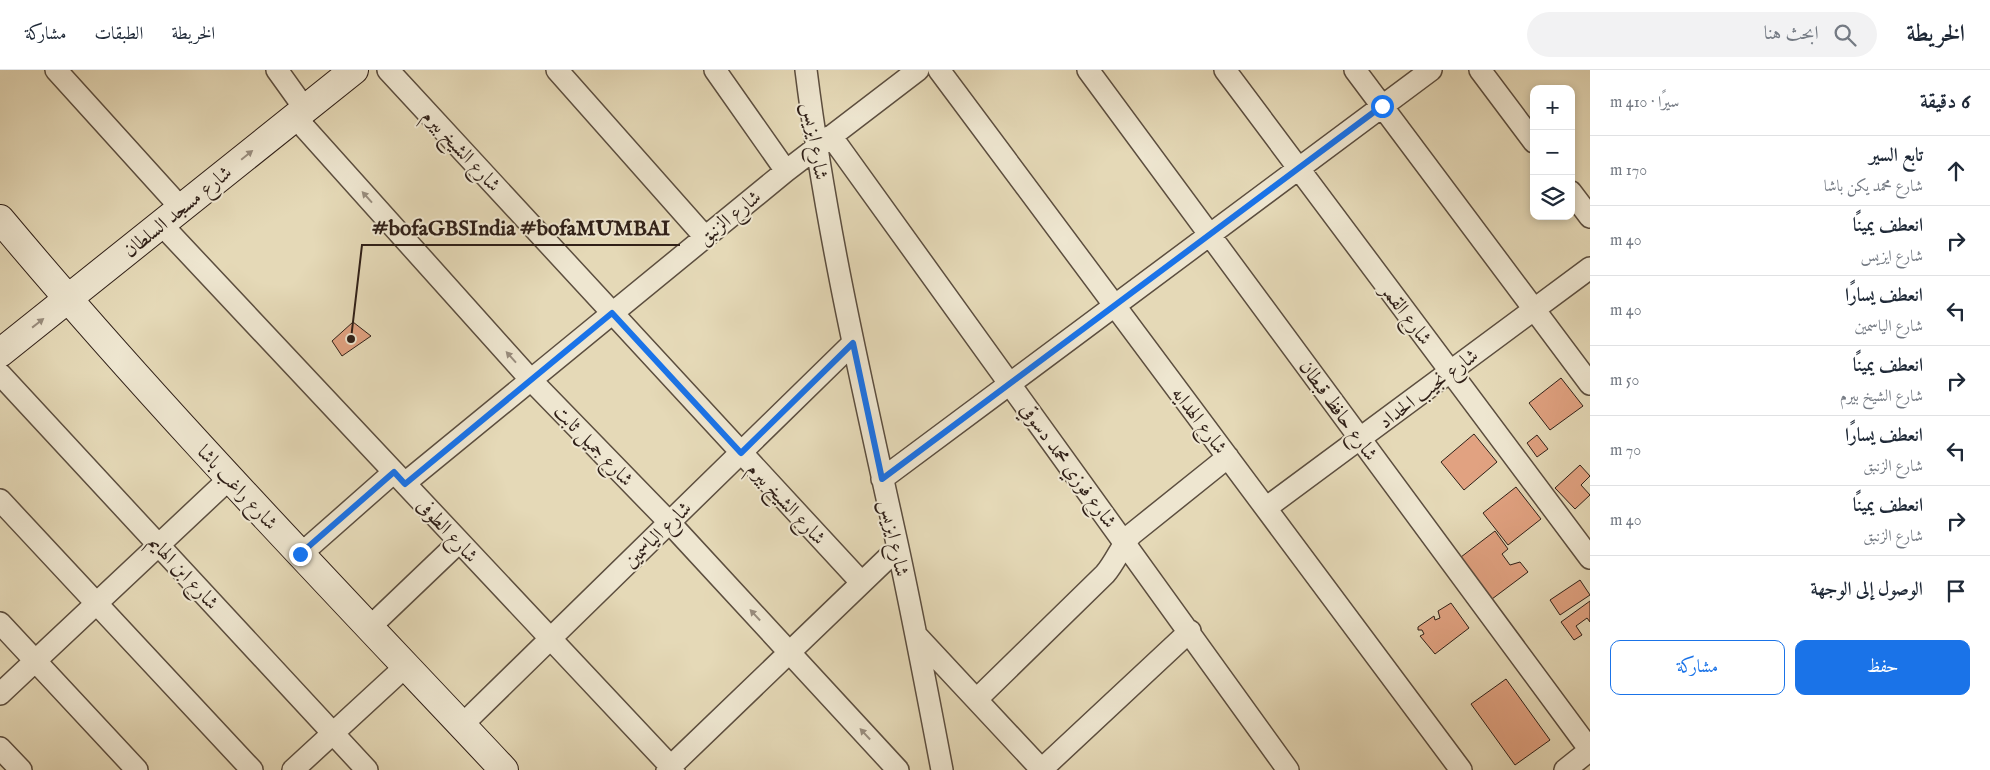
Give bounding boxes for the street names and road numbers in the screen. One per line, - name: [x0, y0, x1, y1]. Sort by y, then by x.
- street label: شارع ايزيس: [792, 101, 833, 182]
- street label: شارع الشيخ بيرم: [413, 104, 506, 200]
- street label: شارع مسجد السلطان: [118, 161, 240, 267]
- street label: شارع الزنبق: [693, 185, 769, 254]
- street label: شارع القمر: [1370, 278, 1437, 353]
- street label: شارع نجيب الحداد: [1374, 344, 1486, 438]
- street label: شارع حافظ قبطان: [1289, 355, 1383, 469]
- street label: شارع الهدايه: [1162, 382, 1232, 462]
- street label: شارع فوزي محمد دسوقي: [1011, 398, 1122, 536]
- street label: شارع جميل ثابت: [545, 400, 638, 495]
- street label: شارع راغب باشا: [188, 440, 283, 539]
- street label: شارع الشيخ بيرم: [738, 457, 831, 553]
- street label: شارع الطوفى: [408, 494, 483, 571]
- street label: شارع الياسمين: [619, 496, 700, 577]
- street label: شارع ايزيس: [869, 497, 914, 580]
- street label: شارع ابن الهايم: [139, 531, 224, 618]

